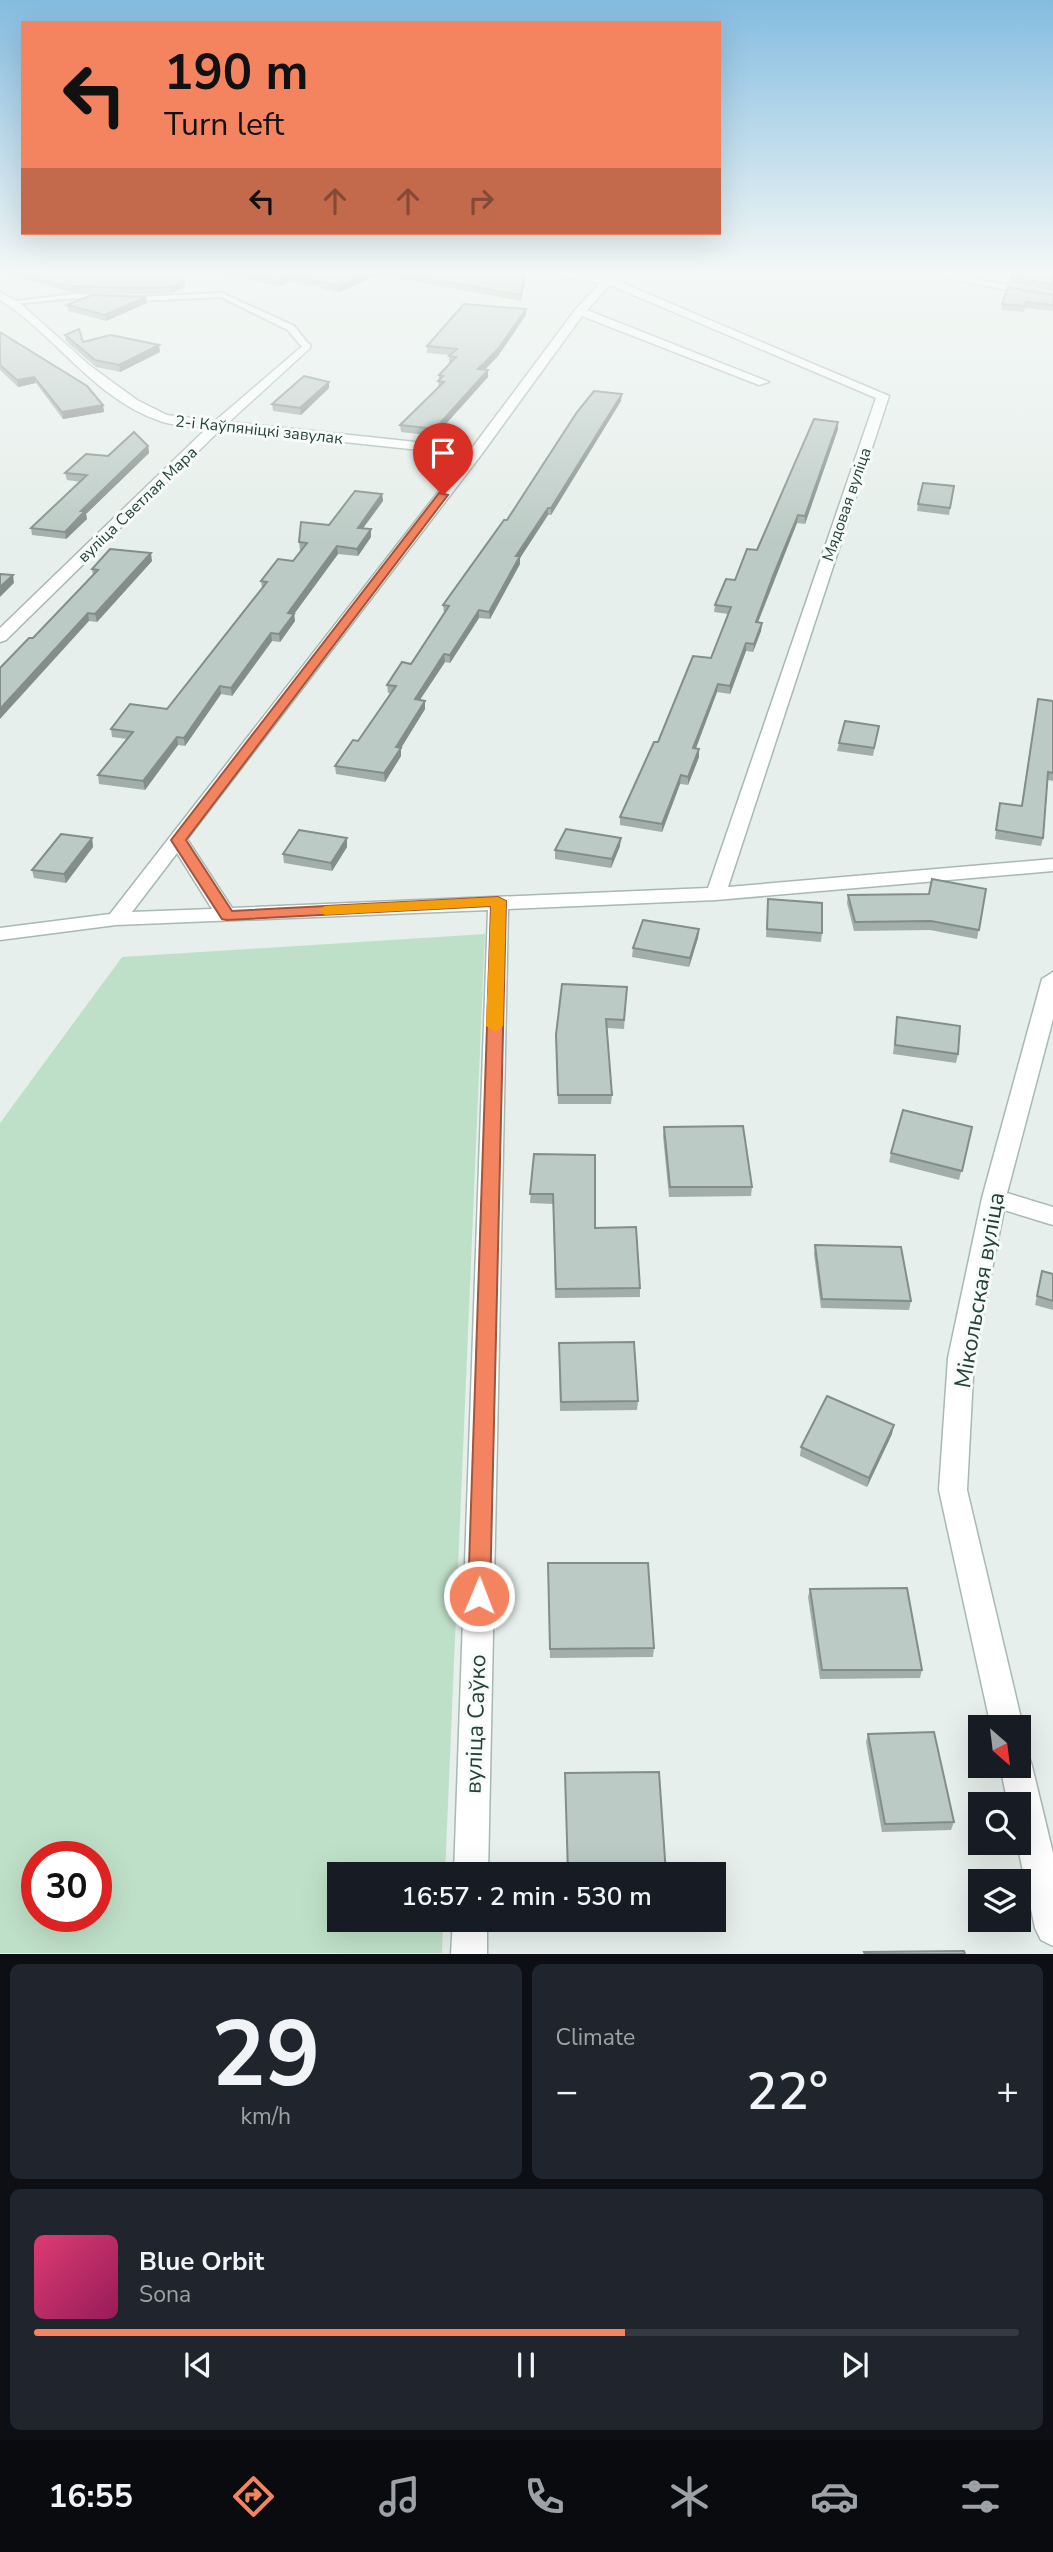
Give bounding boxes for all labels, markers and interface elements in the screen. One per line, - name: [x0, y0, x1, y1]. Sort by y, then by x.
- text: 190 m: [164, 39, 308, 106]
- icon: left: [49, 49, 140, 140]
- text: Turn left: [164, 103, 284, 146]
- icon: left: [243, 182, 281, 220]
- icon: ahead: [316, 182, 354, 220]
- icon: ahead: [389, 182, 427, 220]
- icon: right: [462, 182, 500, 220]
- street label: 2-і Каўпяніцкі завулак: [174, 410, 344, 450]
- pin: [413, 423, 473, 495]
- icon: arrive: [424, 434, 462, 472]
- street label: вуліца Светлая Мара: [73, 442, 202, 568]
- street label: Мядовая вуліца: [817, 445, 877, 564]
- street label: Мікольская вуліца: [947, 1190, 1012, 1390]
- position arrow: [442, 1559, 516, 1633]
- street label: вуліца Саўко: [458, 1654, 493, 1794]
- north arrow: [968, 1715, 1031, 1778]
- map controls: [968, 1715, 1031, 1932]
- button: search: [968, 1792, 1031, 1855]
- speed limit sign: 30: [21, 1841, 112, 1932]
- button: layers: [968, 1869, 1031, 1932]
- text: 16:57 · 2 min · 530 m: [401, 1879, 652, 1914]
- text: 29: [211, 1993, 320, 2117]
- text: Climate: [556, 2022, 635, 2053]
- text: 22°: [746, 2056, 828, 2127]
- text: −: [556, 2066, 578, 2117]
- text: +: [996, 2066, 1019, 2117]
- text: km/h: [240, 2101, 291, 2132]
- text: Blue Orbit: [139, 2244, 264, 2279]
- text: Sona: [139, 2279, 191, 2310]
- icon: previous: [179, 2346, 217, 2384]
- icon: pause: [507, 2346, 545, 2384]
- icon: next: [836, 2346, 874, 2384]
- icon: directions: [229, 2472, 278, 2521]
- icon: music: [375, 2472, 424, 2521]
- icon: phone: [520, 2472, 569, 2521]
- icon: climate: [665, 2472, 714, 2521]
- icon: car: [810, 2472, 859, 2521]
- icon: filters: [956, 2472, 1005, 2521]
- text: 16:55: [48, 2475, 133, 2518]

